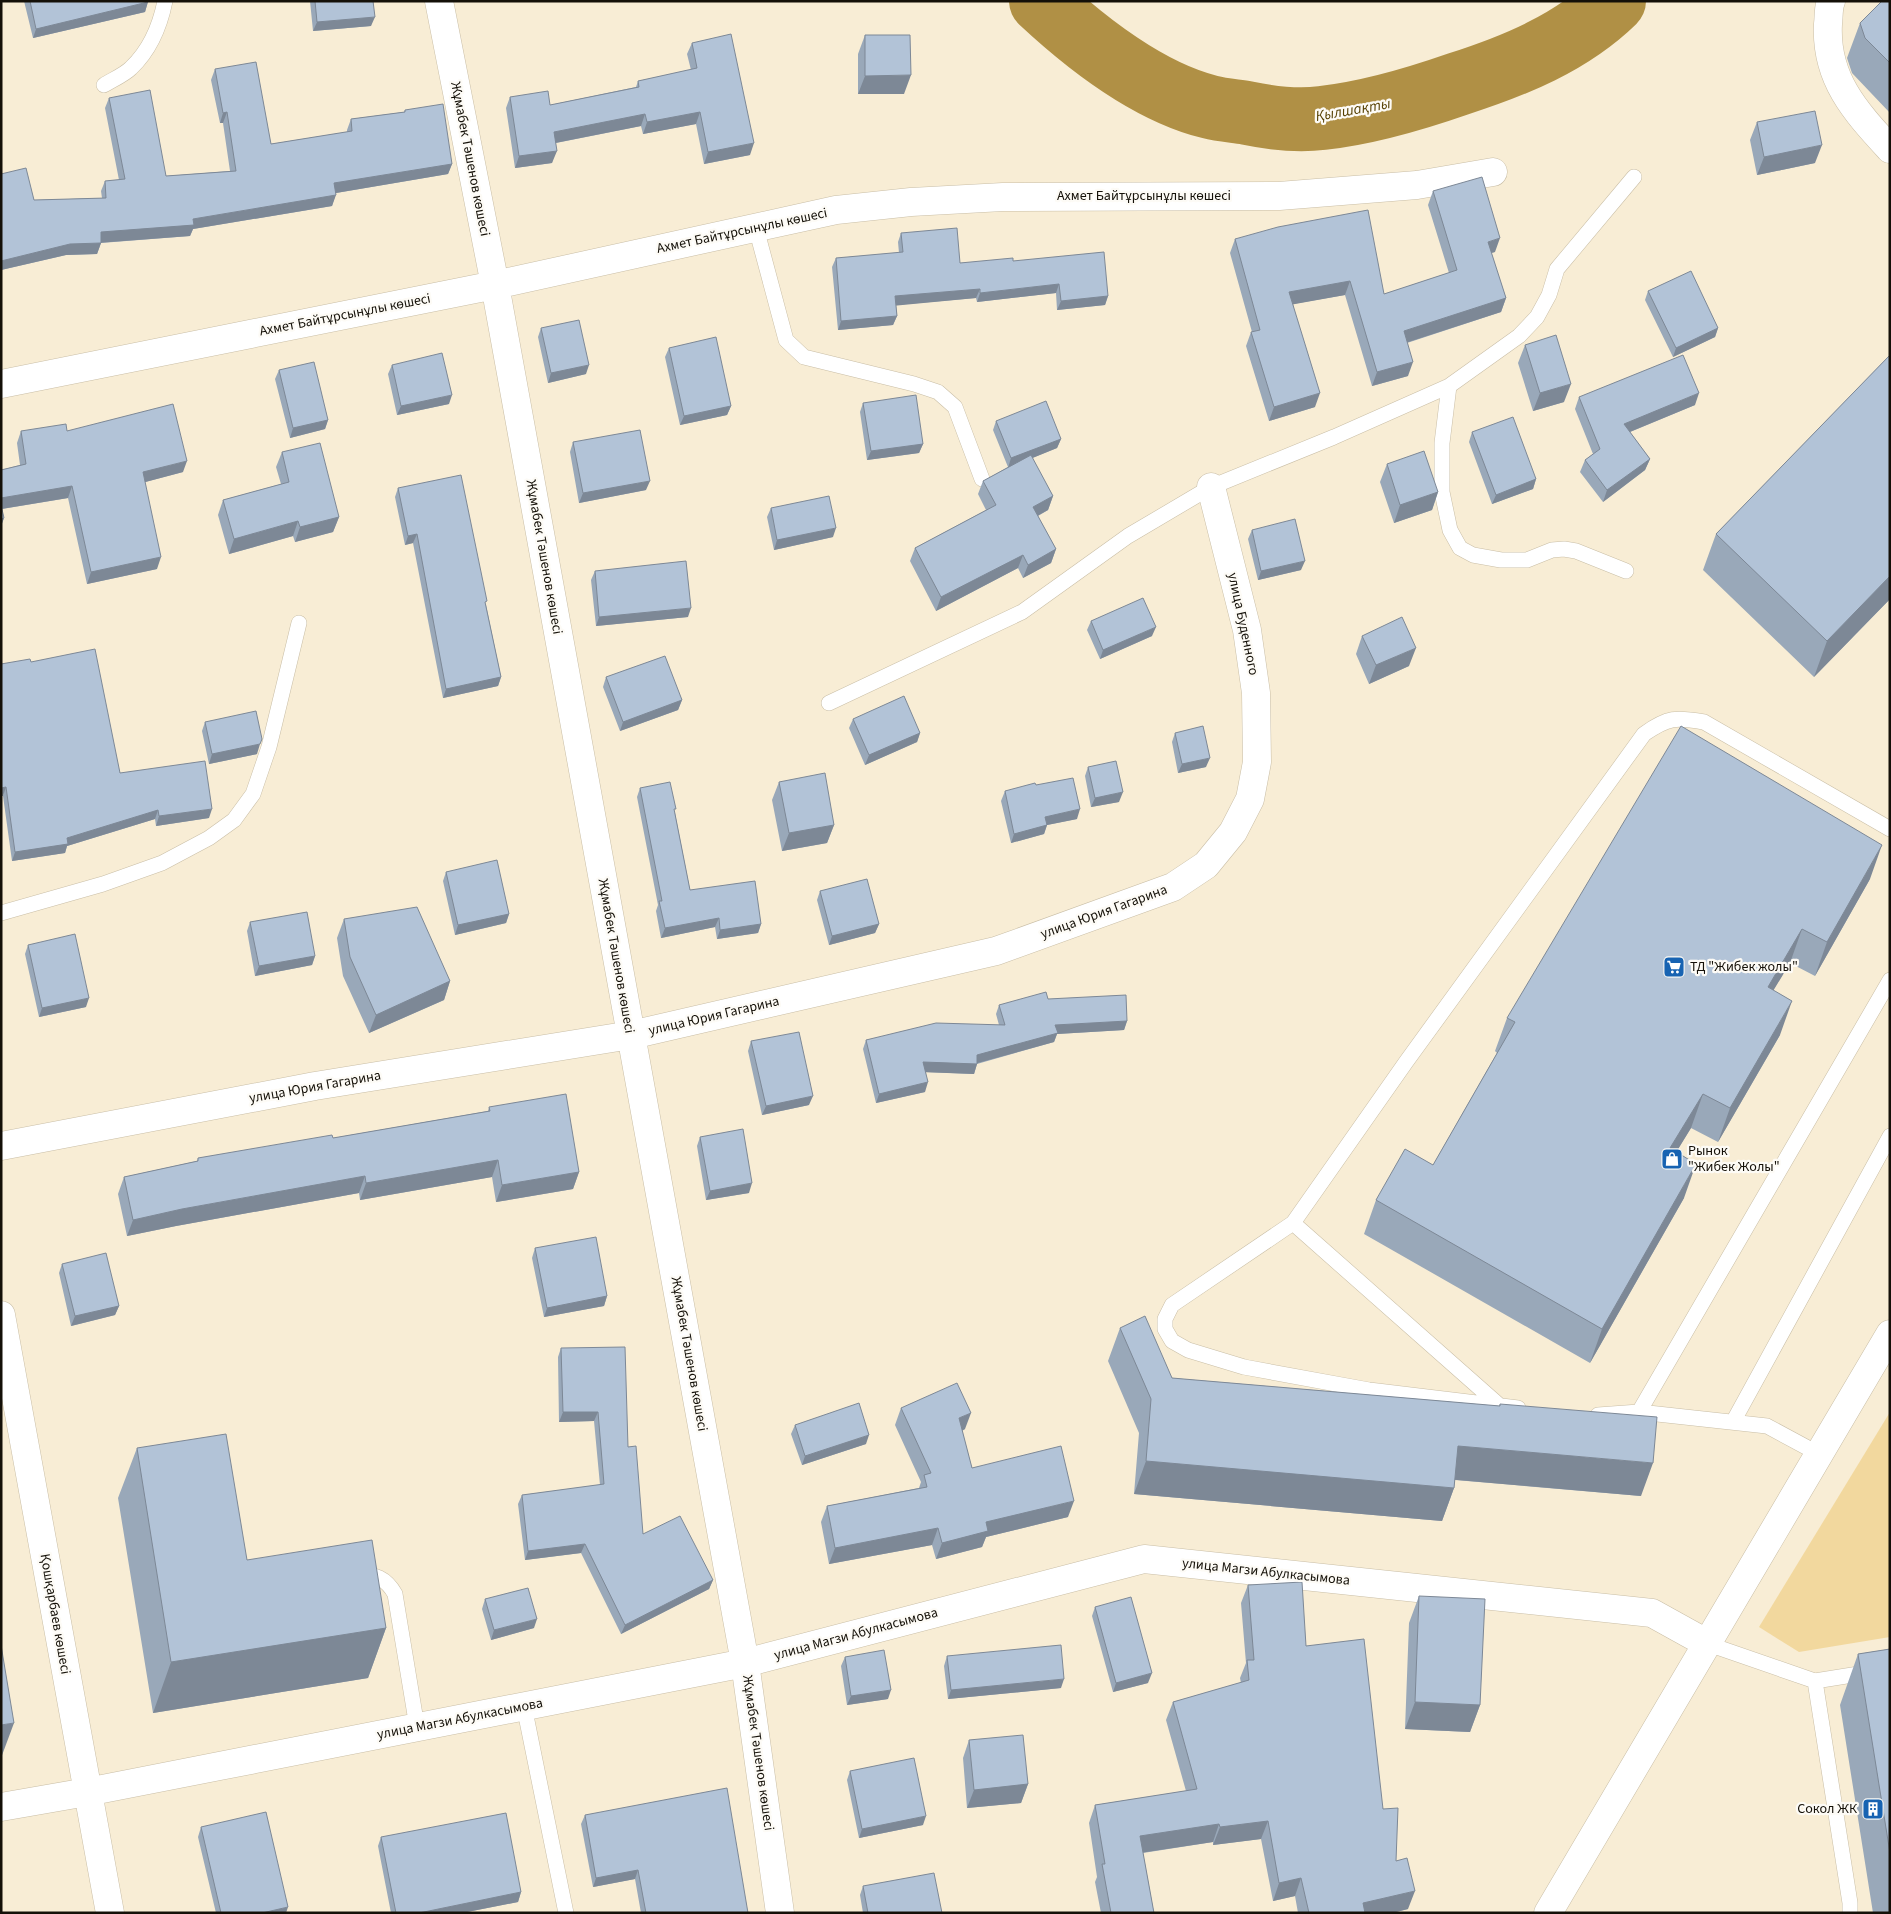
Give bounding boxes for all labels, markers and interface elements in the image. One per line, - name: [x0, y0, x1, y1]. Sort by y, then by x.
- street label: Жұмабек Тәшенов көшесі: [445, 80, 495, 238]
- water label: Қылшақты: [1314, 93, 1392, 127]
- street label: Ахмет Байтұрсынұлы көшесі: [1057, 186, 1231, 206]
- street label: Ахмет Байтұрсынұлы көшесі: [655, 203, 829, 259]
- street label: Ахмет Байтұрсынұлы көшесі: [258, 289, 432, 341]
- street label: Жұмабек Тәшенов көшесі: [521, 478, 567, 636]
- street label: улица Буденного: [1222, 571, 1264, 677]
- street label: Жұмабек Тәшенов көшесі: [593, 877, 639, 1035]
- street label: улица Юрия Гагарина: [1038, 880, 1170, 944]
- supermarket icon: ТД "Жибек жолы": [1662, 955, 1686, 979]
- place label: ТД "Жибек жолы": [1690, 957, 1798, 977]
- street label: улица Юрия Гагарина: [647, 991, 781, 1041]
- street label: улица Юрия Гагарина: [247, 1066, 383, 1108]
- place label: Рынок "Жибек Жолы": [1688, 1141, 1780, 1177]
- shop icon: Рынок "Жибек Жолы": [1660, 1147, 1684, 1171]
- street label: Жұмабек Тәшенов көшесі: [666, 1275, 712, 1433]
- street label: Қошқарбаев көшесі: [35, 1552, 75, 1676]
- street label: улица Магзи Абулкасымова: [1181, 1553, 1351, 1591]
- street label: улица Магзи Абулкасымова: [772, 1603, 940, 1665]
- street label: Жұмабек Тәшенов көшесі: [737, 1674, 779, 1832]
- street label: улица Магзи Абулкасымова: [375, 1693, 545, 1745]
- building icon: Сокол ЖК: [1861, 1797, 1885, 1821]
- place label: Сокол ЖК: [1797, 1799, 1858, 1819]

